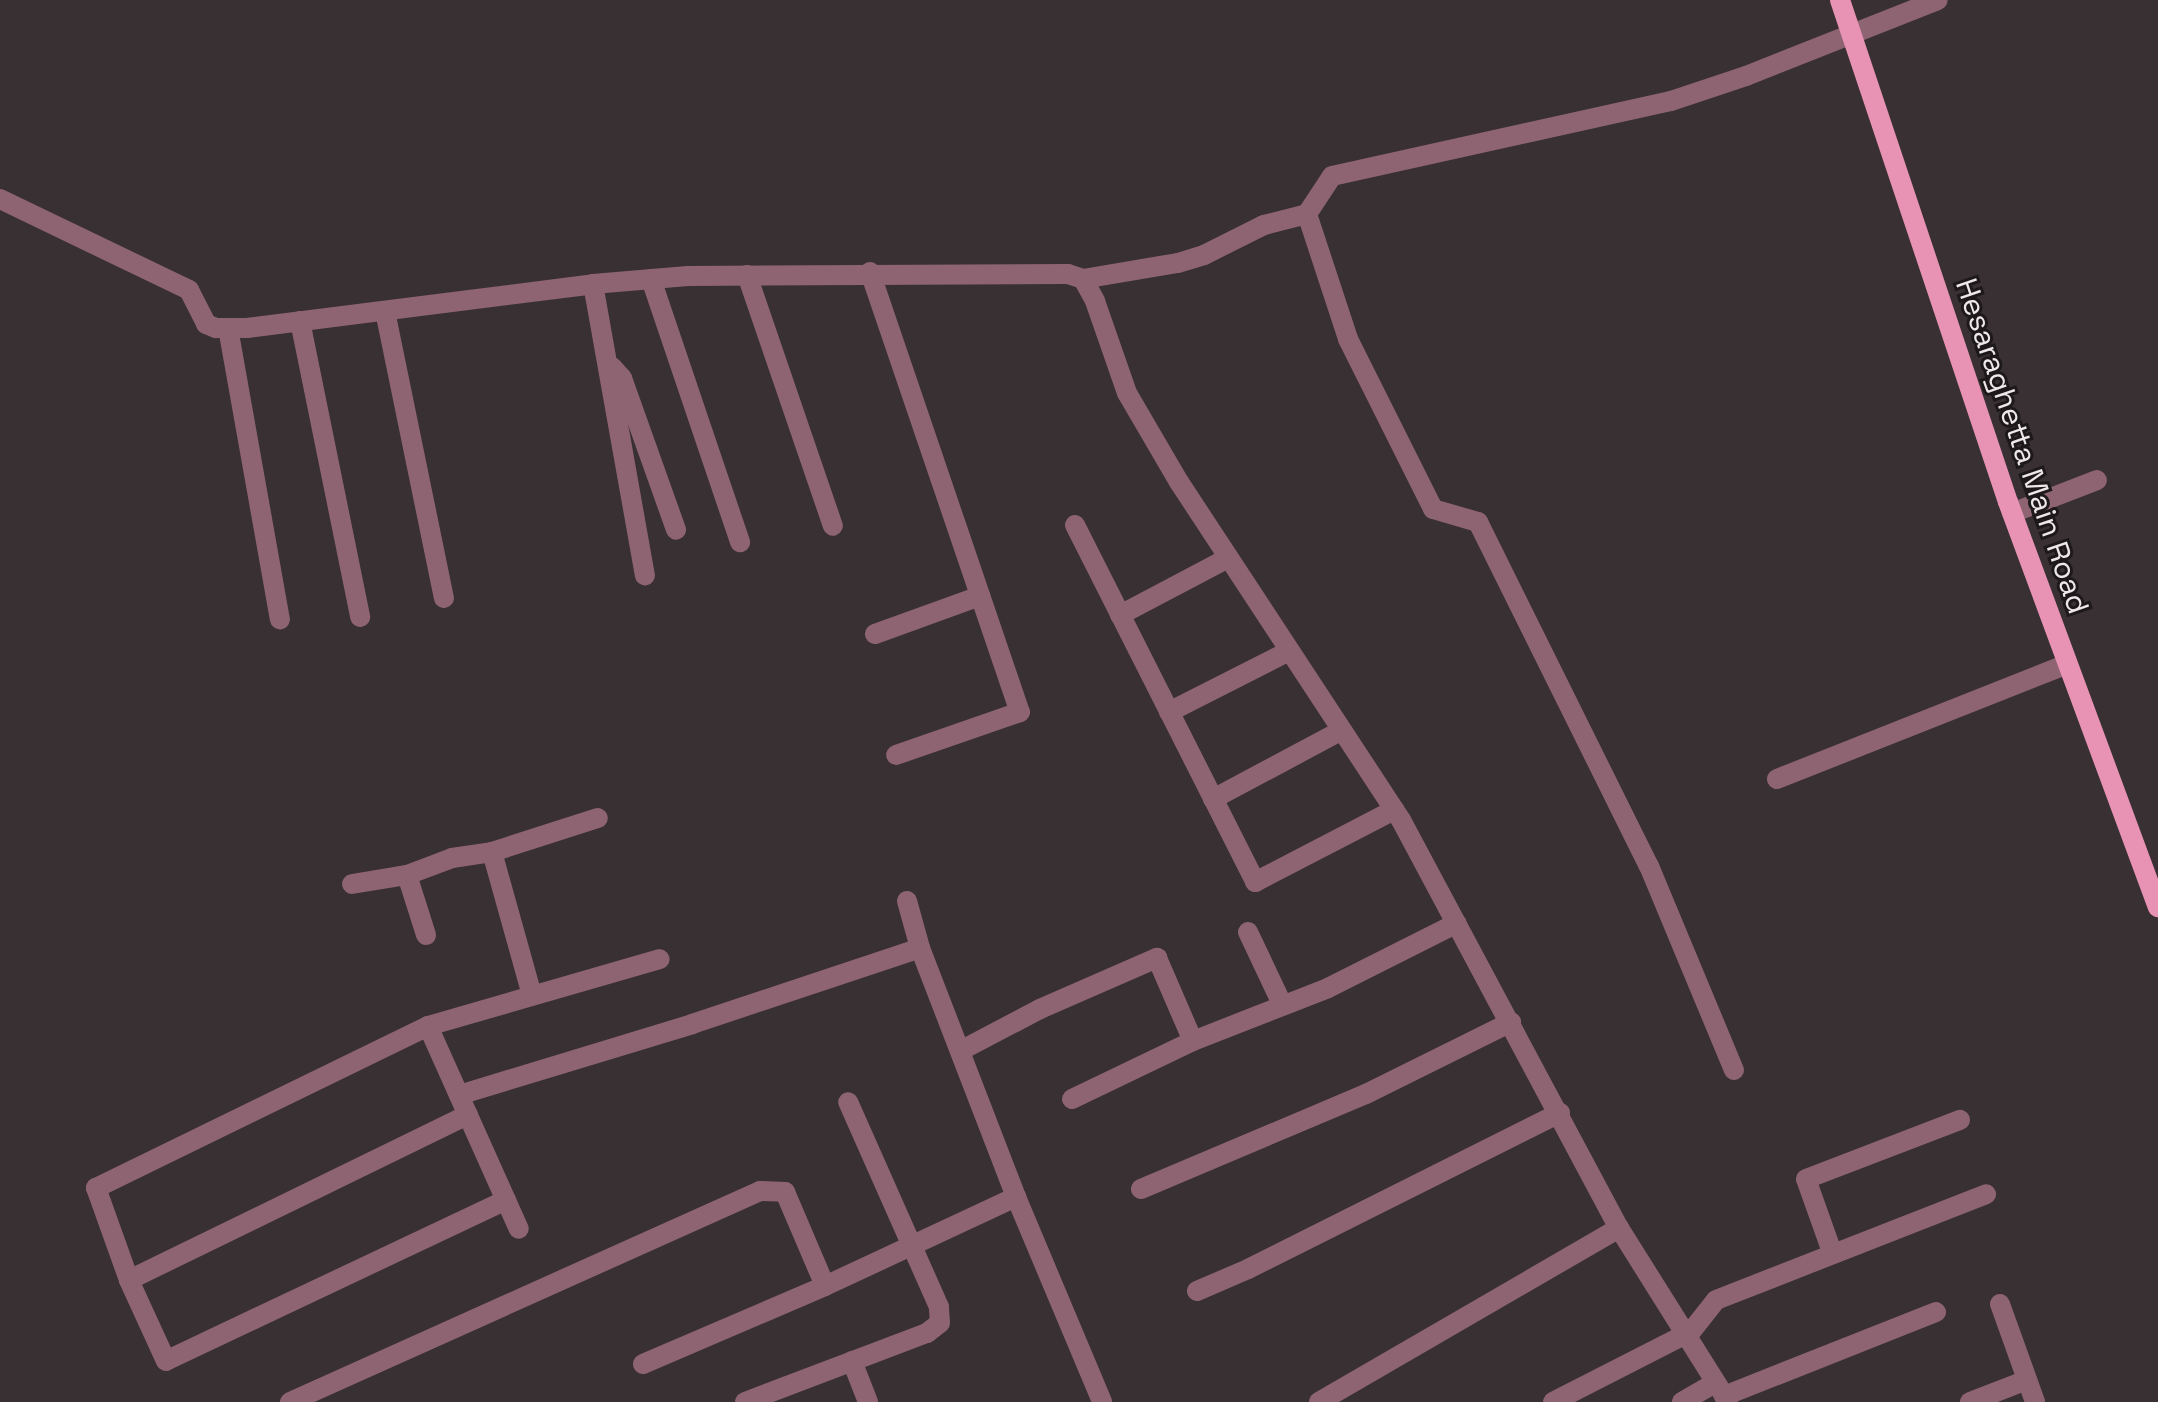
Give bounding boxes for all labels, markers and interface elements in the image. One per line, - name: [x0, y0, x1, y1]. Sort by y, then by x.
- street label: Hesaraghetta Main Road: [1948, 274, 2096, 618]

